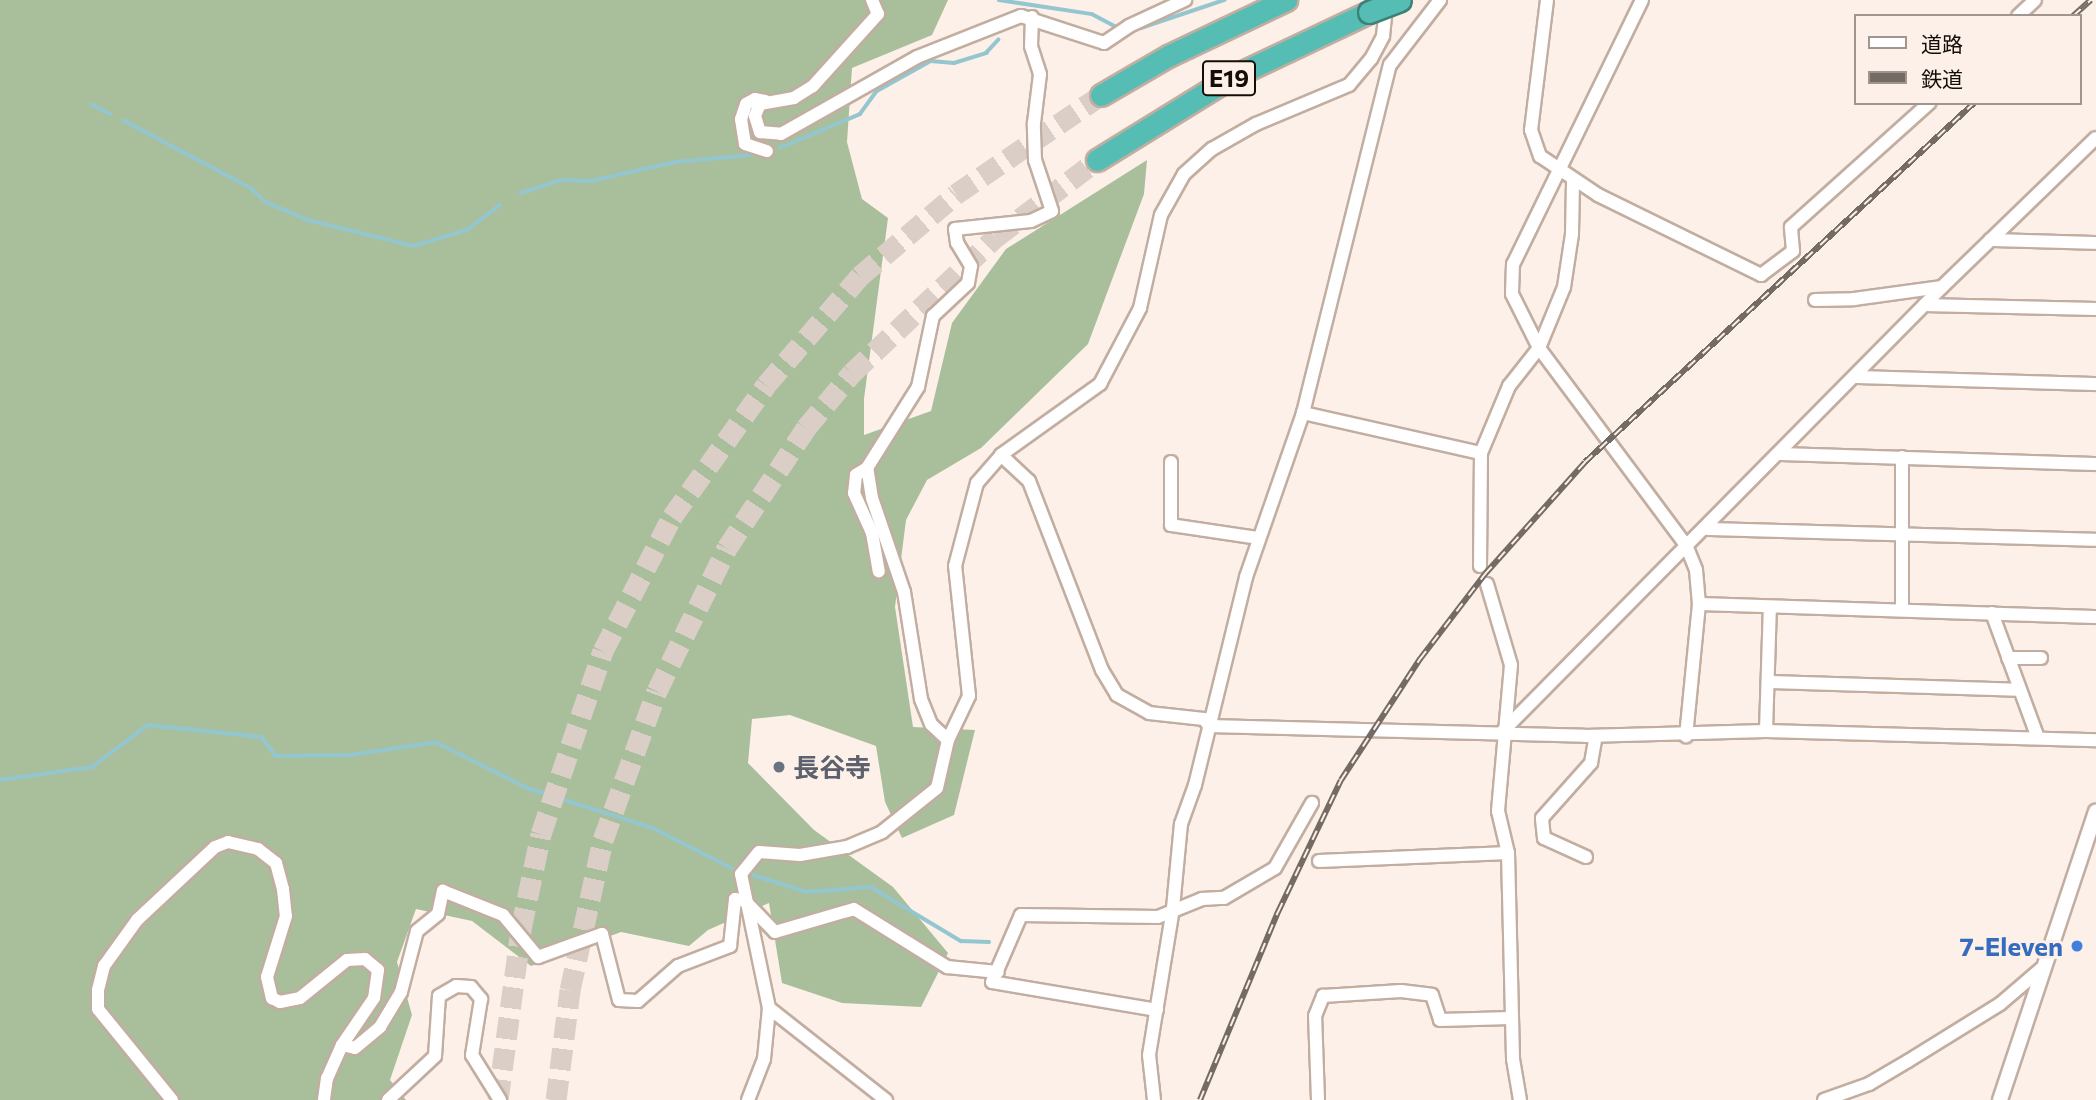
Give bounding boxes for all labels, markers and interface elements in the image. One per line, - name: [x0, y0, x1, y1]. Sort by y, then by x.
- legend: [1854, 14, 2082, 105]
- text: 道路: [1921, 31, 1963, 56]
- road number: E19: [1201, 57, 1257, 98]
- text: 鉄道: [1921, 66, 1963, 91]
- place label: 長谷寺: [793, 751, 871, 783]
- marker: 長谷寺: [771, 759, 787, 775]
- place label: 7-Eleven: [1959, 930, 2063, 962]
- marker: 7-Eleven: [2069, 938, 2085, 954]

